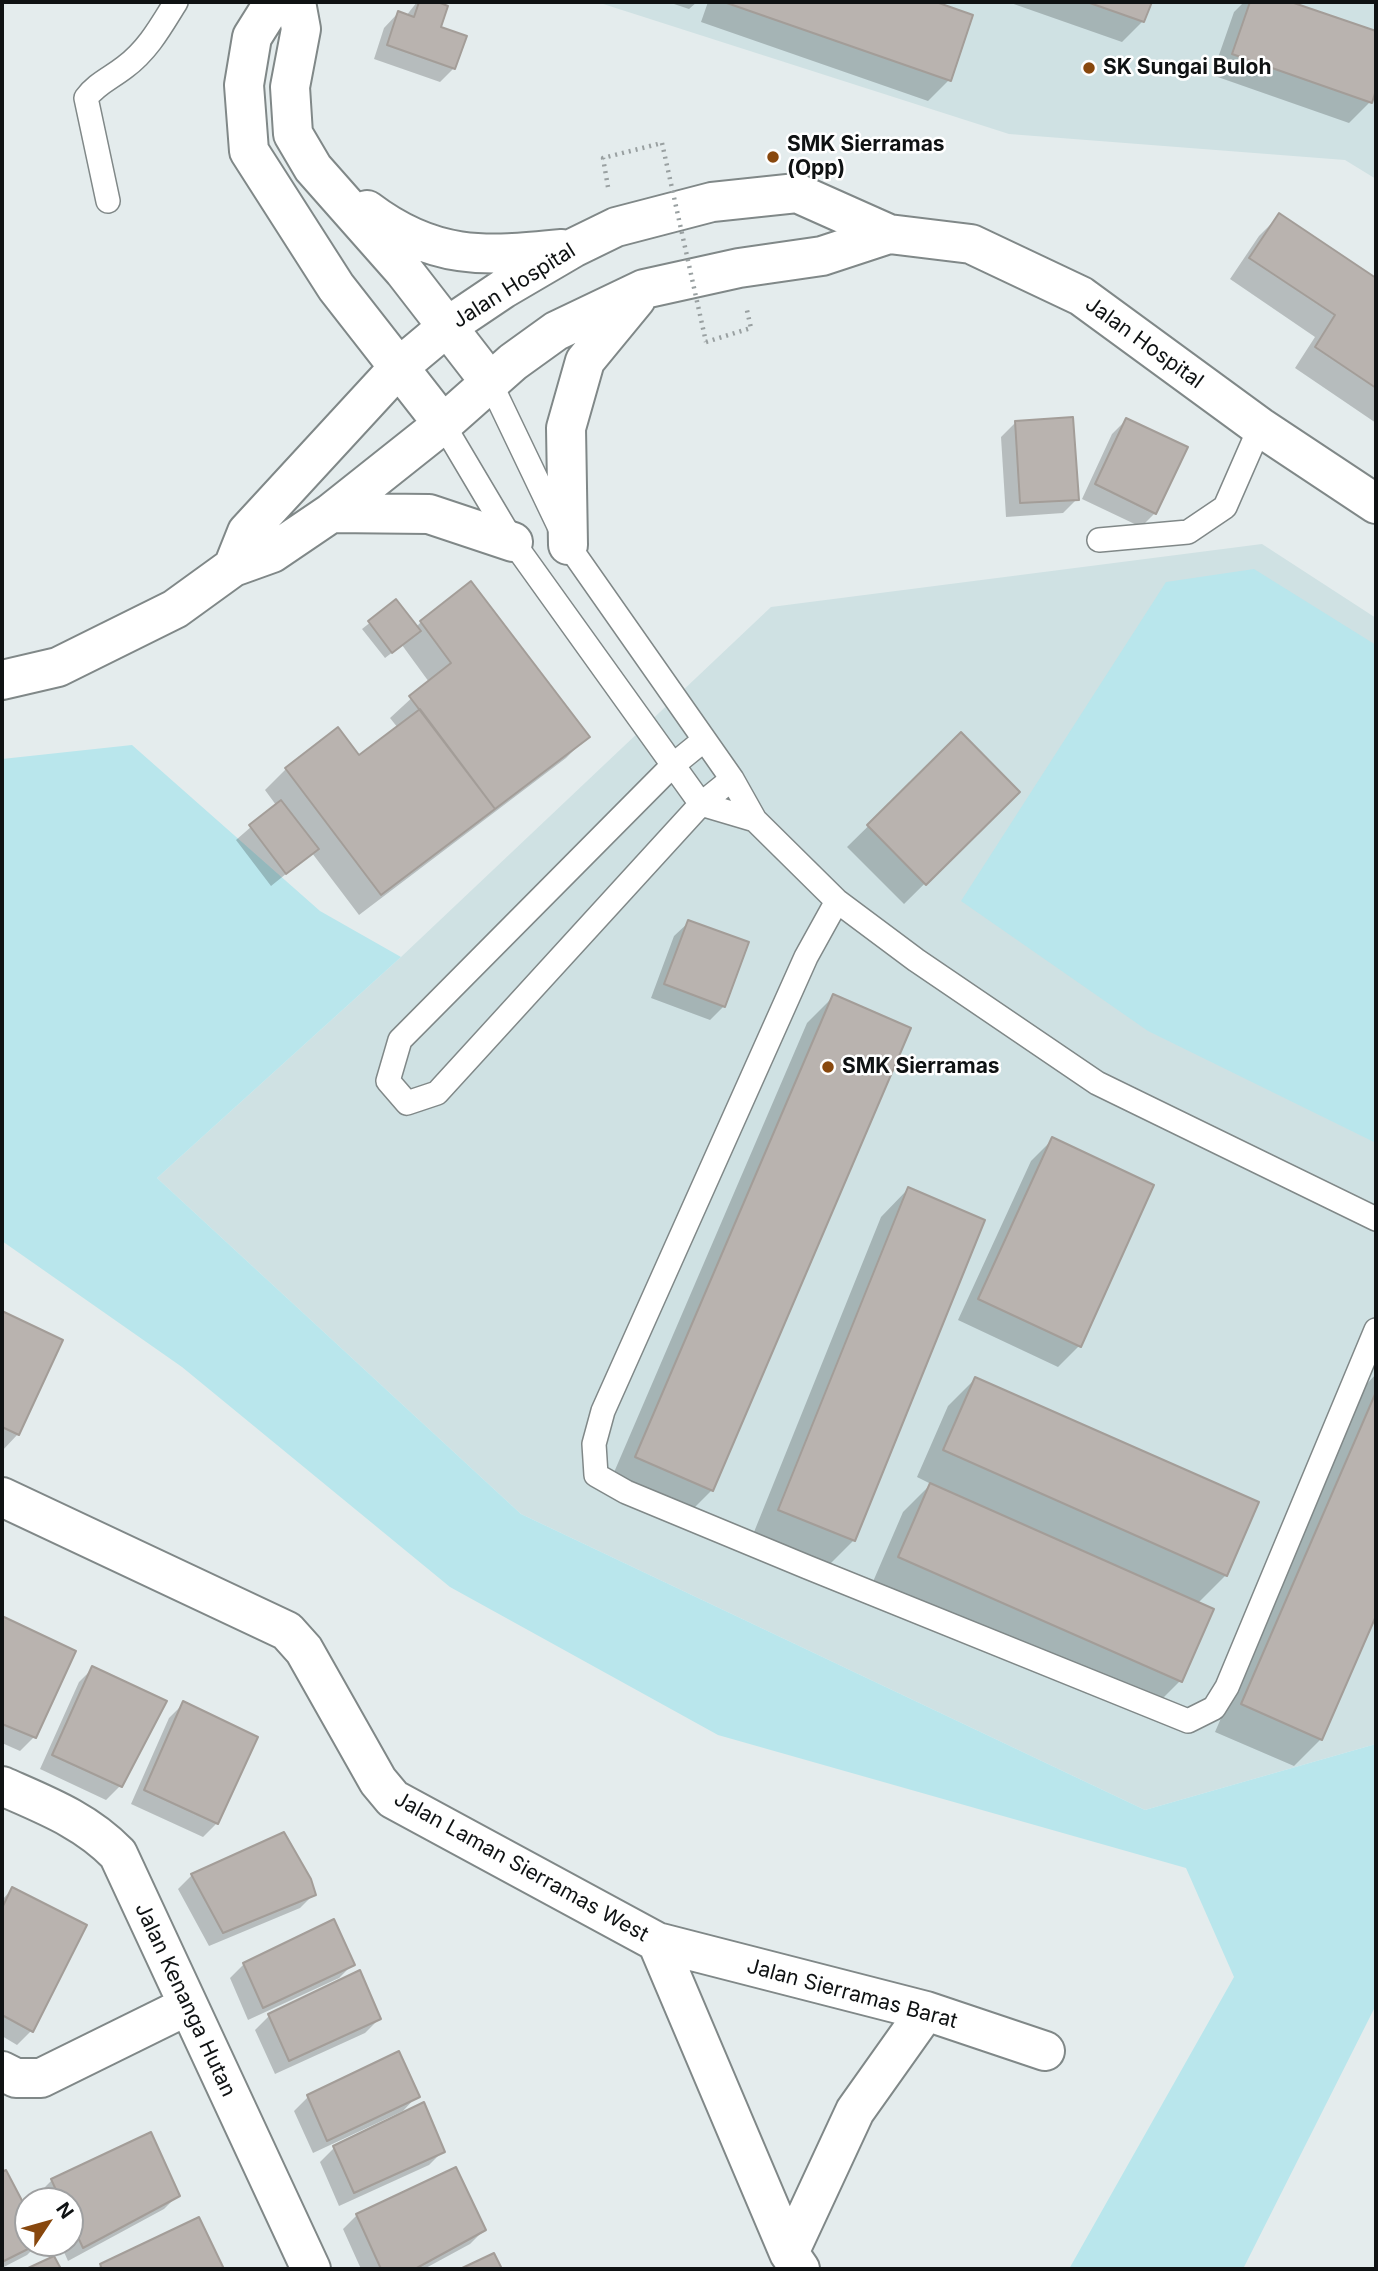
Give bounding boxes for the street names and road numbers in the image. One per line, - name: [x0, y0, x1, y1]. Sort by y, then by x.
- street label: Jalan Hospital: [448, 238, 580, 334]
- street label: Jalan Hospital: [1080, 292, 1208, 394]
- street label: Jalan Laman Sierramas West: [389, 1786, 653, 1948]
- street label: Jalan Kenanga Hutan: [129, 1899, 241, 2101]
- street label: Jalan Sierramas Barat: [744, 1954, 960, 2034]

